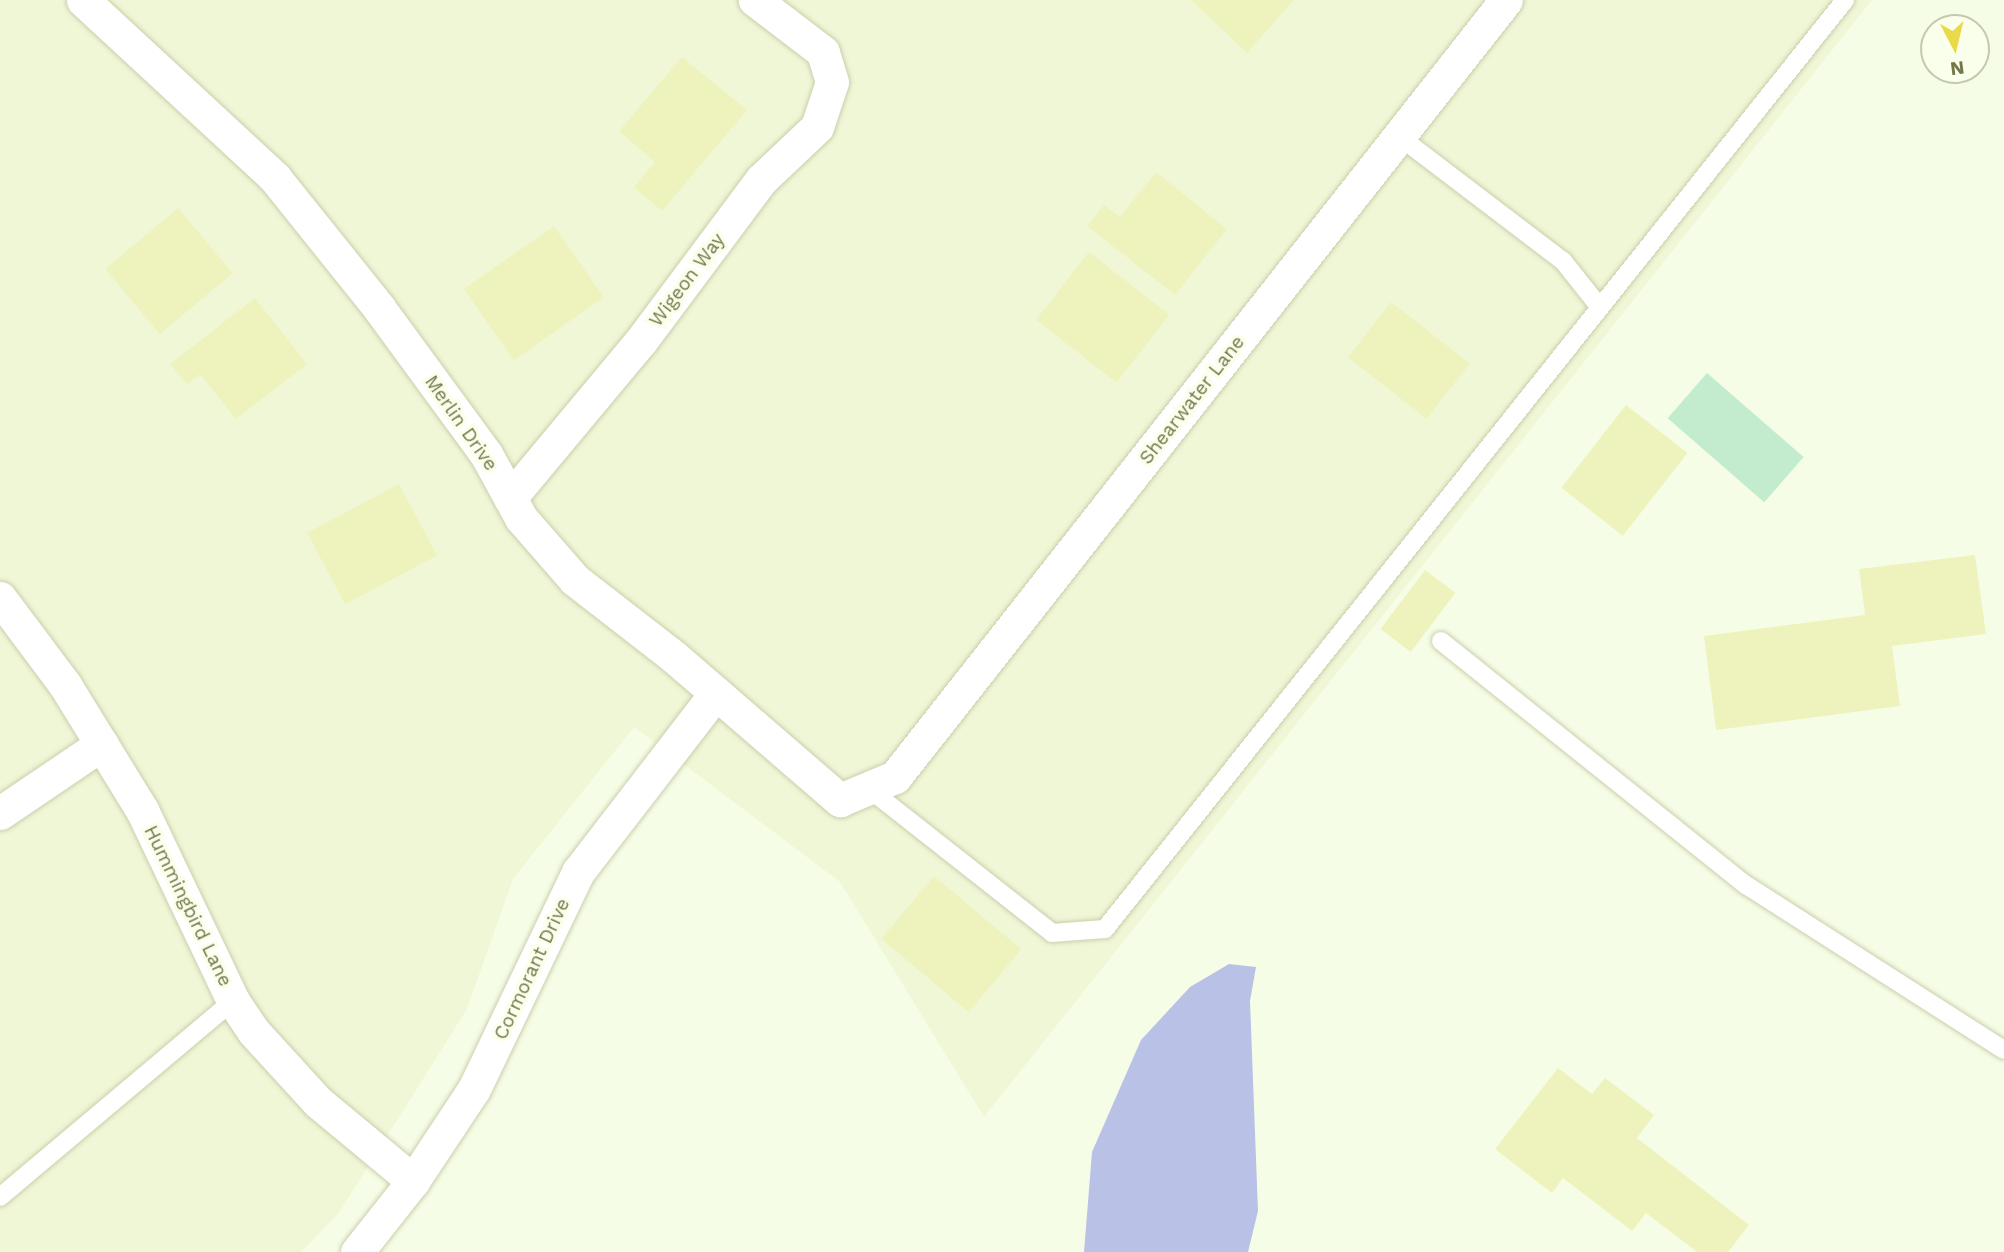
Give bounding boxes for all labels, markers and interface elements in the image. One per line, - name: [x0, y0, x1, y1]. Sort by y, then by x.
- north arrow: [1920, 14, 1990, 84]
- text: N: [1949, 56, 1966, 81]
- street label: Wigeon Way: [644, 229, 730, 331]
- street label: Shearwater Lane: [1135, 331, 1249, 469]
- street label: Merlin Drive: [420, 371, 502, 475]
- street label: Hummingbird Lane: [139, 822, 237, 990]
- street label: Cormorant Drive: [489, 895, 575, 1043]

